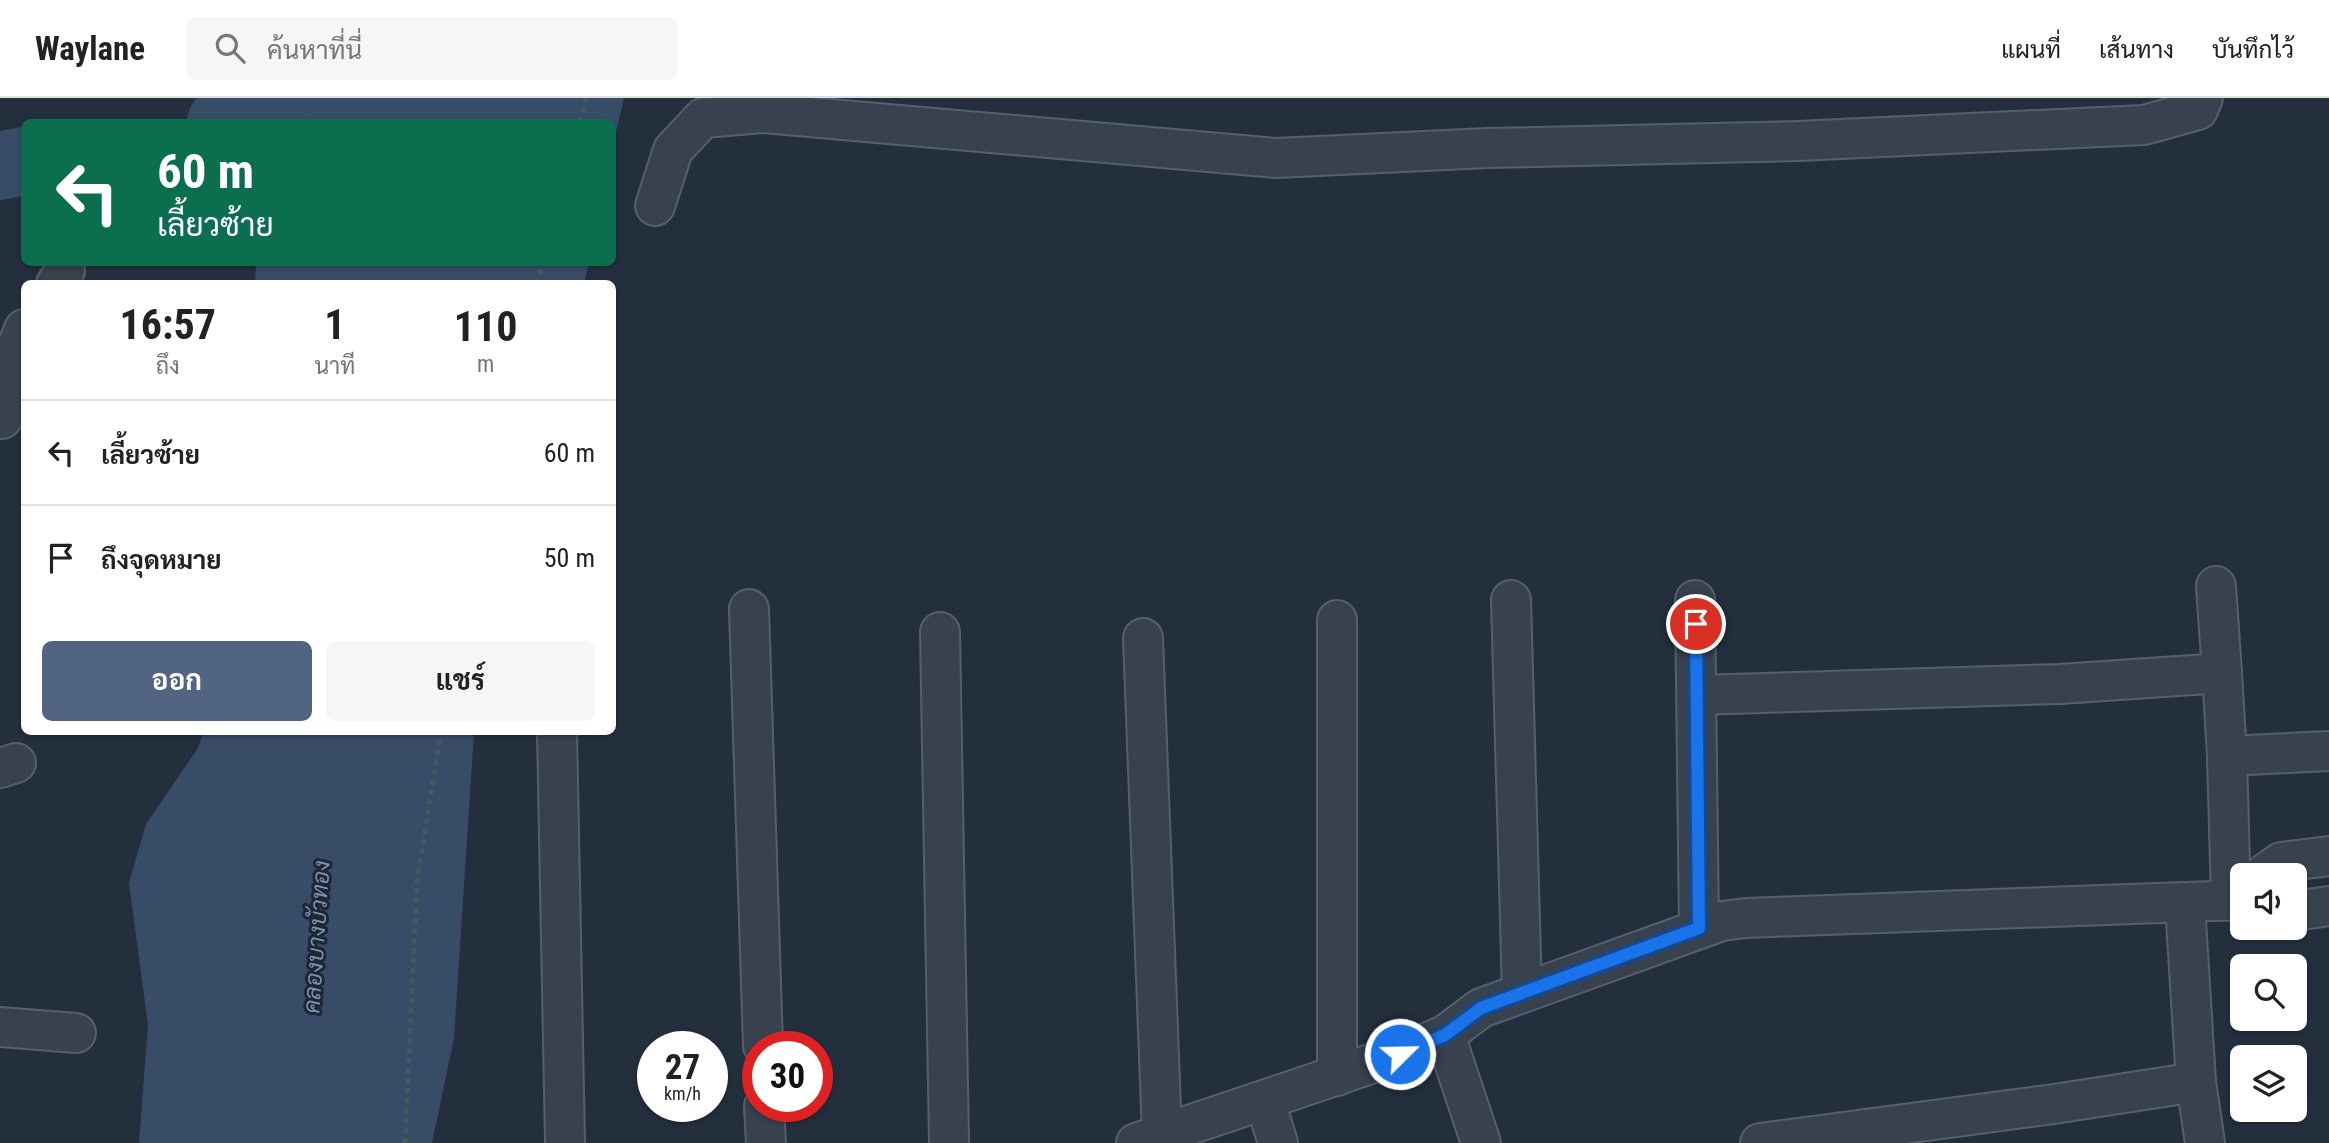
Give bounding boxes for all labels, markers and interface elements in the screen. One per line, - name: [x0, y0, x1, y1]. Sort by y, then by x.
- search box: [187, 17, 677, 80]
- text: Waylane: [35, 29, 145, 68]
- icon: search: [211, 29, 249, 67]
- text: ค้นหาที่นี่: [267, 35, 362, 65]
- text: แผนที่: [2001, 36, 2061, 64]
- text: เส้นทาง: [2099, 36, 2174, 64]
- text: บันทึกไว้: [2212, 36, 2294, 64]
- text: 60 m: [157, 143, 254, 200]
- icon: left: [42, 147, 133, 238]
- text: เลี้ยวซ้าย: [157, 206, 274, 244]
- text: 16:57: [120, 300, 216, 349]
- text: 1: [324, 300, 345, 349]
- text: 110: [454, 302, 518, 351]
- text: m: [477, 351, 494, 378]
- text: ถึง: [156, 353, 180, 380]
- text: นาที: [314, 353, 355, 380]
- icon: left: [42, 434, 80, 472]
- text: 60 m: [544, 438, 595, 468]
- text: เลี้ยวซ้าย: [101, 440, 200, 470]
- icon: arrive: [42, 539, 80, 577]
- text: 50 m: [544, 543, 595, 573]
- text: ถึงจุดหมาย: [101, 545, 222, 575]
- pin: [1666, 594, 1726, 654]
- icon: arrive: [1677, 605, 1715, 643]
- button: ออก: [42, 641, 312, 721]
- button: แชร์: [326, 641, 595, 721]
- water label: คลองบางบัวทอง: [297, 860, 336, 1014]
- map controls: [2230, 863, 2307, 1122]
- button: sound: [2230, 863, 2307, 940]
- button: search: [2230, 954, 2307, 1031]
- position arrow: [1363, 1017, 1437, 1091]
- speed limit sign: 30: [742, 1031, 833, 1122]
- button: layers: [2230, 1045, 2307, 1122]
- text: 27: [665, 1047, 700, 1088]
- text: km/h: [664, 1083, 701, 1104]

